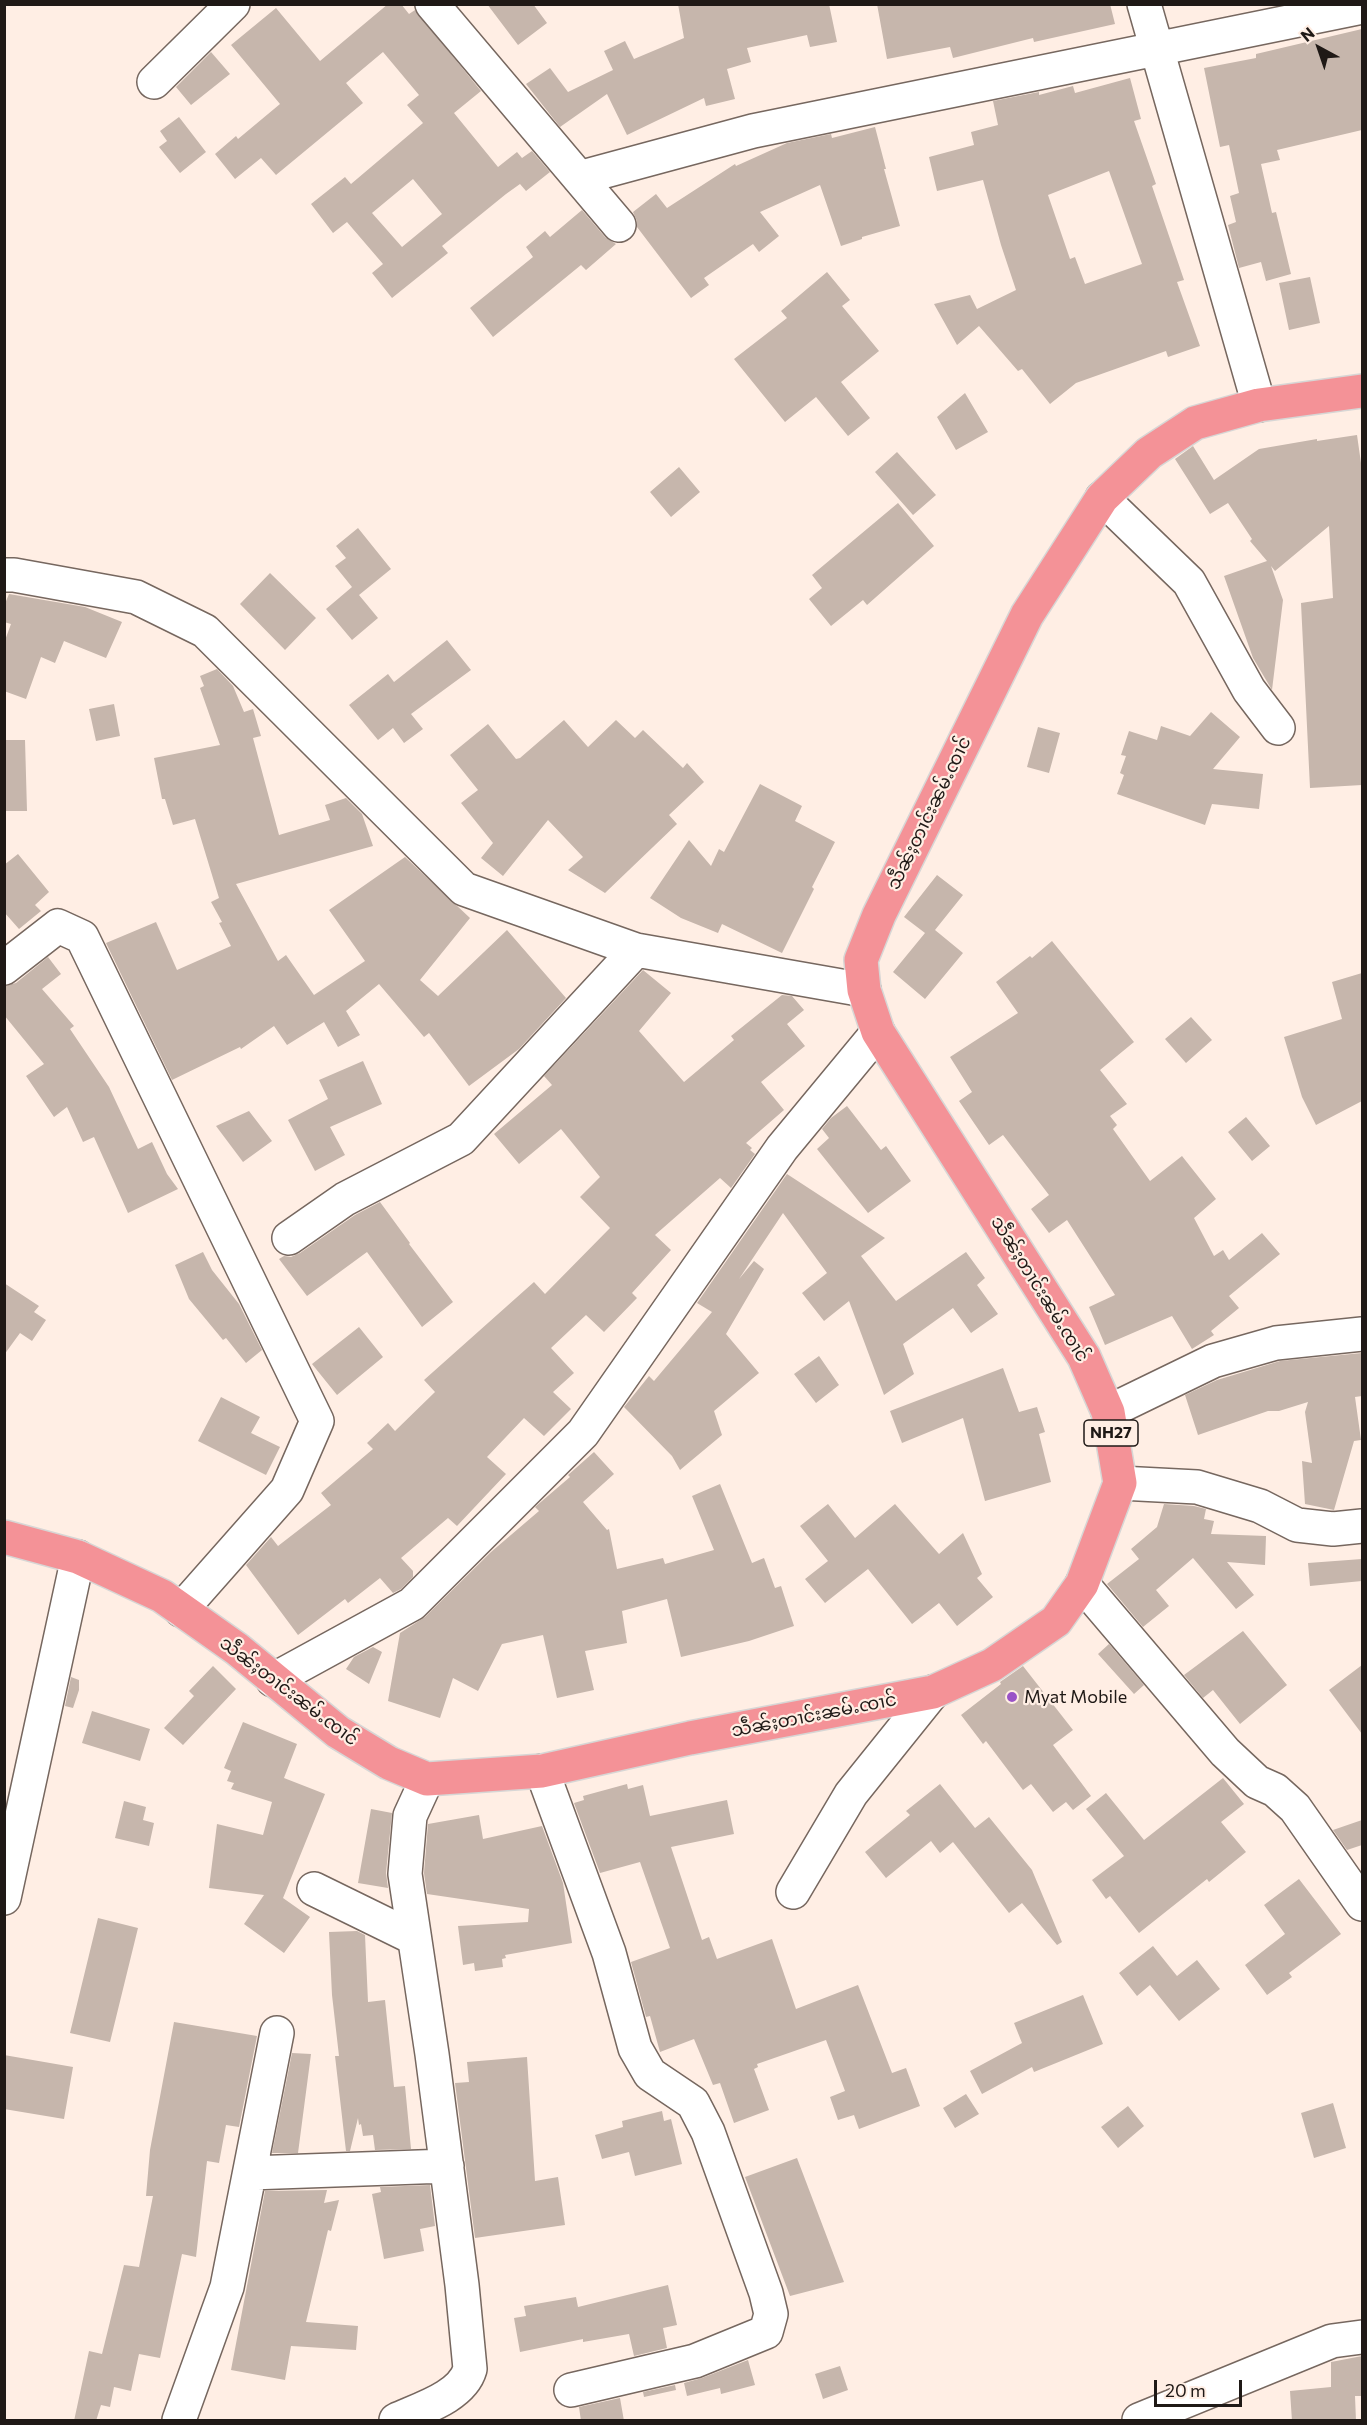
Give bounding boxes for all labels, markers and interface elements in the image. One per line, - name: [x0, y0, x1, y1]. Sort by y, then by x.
- north arrow: [1289, 18, 1349, 78]
- text: N: [1296, 23, 1318, 45]
- street label: သဵၼ်ႈတၢင်းၼမ်ႉၸၢင်: [883, 733, 975, 893]
- street label: သဵၼ်ႈတၢင်းၼမ်ႉၸၢင်: [986, 1212, 1094, 1366]
- road number: NH27: [1084, 1420, 1138, 1446]
- street label: သဵၼ်ႈတၢင်းၼမ်ႉၸၢင်: [216, 1632, 362, 1750]
- place label: Myat Mobile: [1024, 1686, 1127, 1708]
- street label: သဵၼ်ႈတၢင်းၼမ်ႉၸၢင်: [730, 1688, 898, 1742]
- marker: Myat Mobile: [1005, 1690, 1019, 1704]
- scale bar: [1157, 2368, 1246, 2406]
- text: 20 m: [1165, 2379, 1206, 2401]

